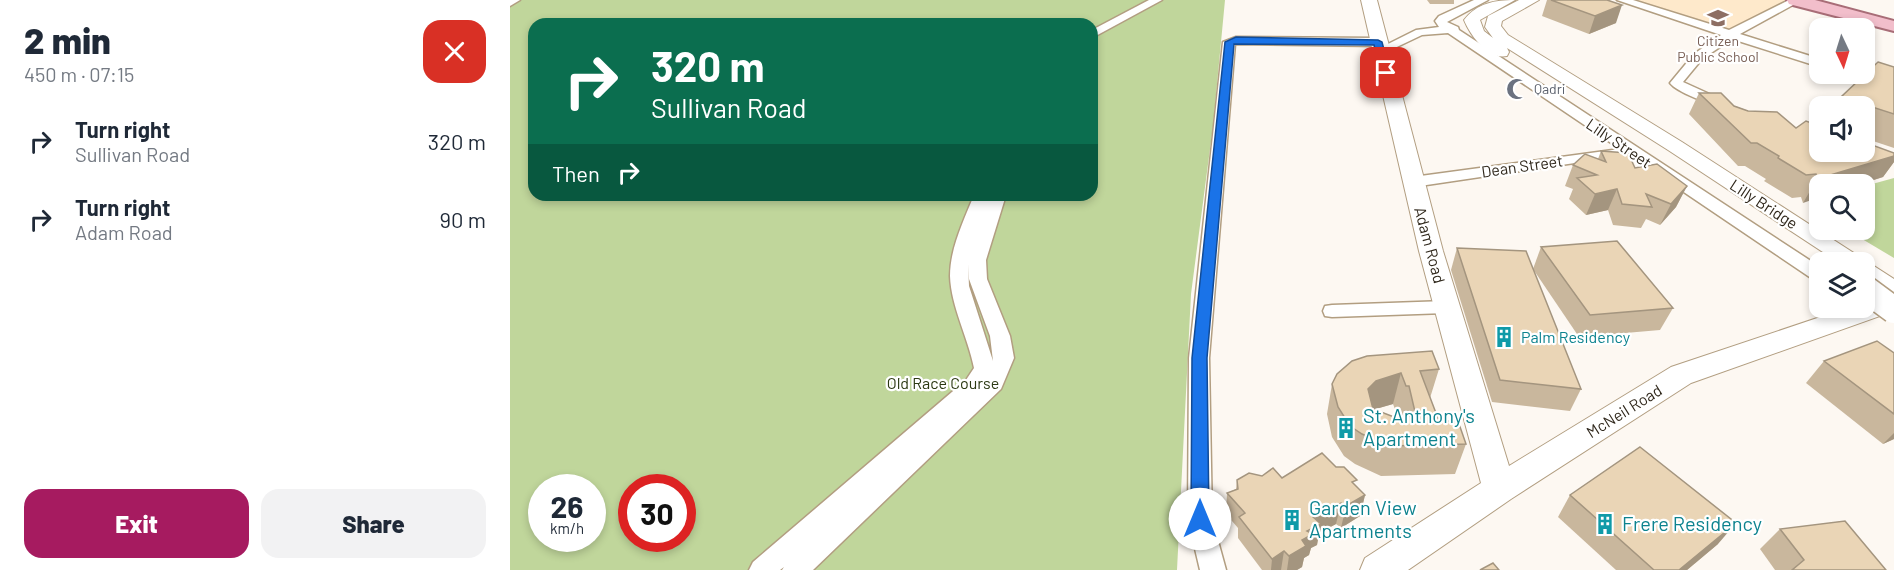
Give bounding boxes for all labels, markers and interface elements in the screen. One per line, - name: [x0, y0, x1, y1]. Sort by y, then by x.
- school or university icon: Citizen Public School: [1706, 6, 1730, 30]
- text: 2 min: [24, 18, 111, 61]
- north arrow: [1809, 18, 1875, 84]
- map controls: [1809, 18, 1875, 318]
- button: close: [423, 20, 486, 83]
- place label: Citizen Public School: [1677, 32, 1759, 65]
- text: 320 m: [651, 40, 765, 90]
- icon: right: [552, 42, 630, 120]
- pin: [1360, 47, 1411, 98]
- icon: arrive: [1369, 56, 1402, 89]
- text: 450 m · 07:15: [24, 62, 134, 86]
- mosque icon: Qadri: [1505, 77, 1529, 101]
- place label: Qadri: [1534, 80, 1565, 97]
- text: Sullivan Road: [651, 91, 807, 123]
- button: sound: [1809, 96, 1875, 162]
- street label: Lilly Street: [1583, 114, 1656, 171]
- text: Turn right: [75, 116, 170, 142]
- icon: right: [24, 125, 57, 158]
- text: 320 m: [428, 128, 486, 154]
- text: Sullivan Road: [75, 142, 190, 166]
- street label: Dean Street: [1480, 150, 1564, 181]
- icon: right: [612, 156, 645, 189]
- text: Then: [552, 160, 600, 186]
- button: search: [1809, 174, 1875, 240]
- street label: Lilly Bridge: [1727, 175, 1802, 232]
- text: Turn right: [75, 194, 170, 220]
- icon: right: [24, 203, 57, 236]
- street label: Adam Road: [1411, 205, 1450, 285]
- text: 90 m: [440, 206, 486, 232]
- text: Adam Road: [75, 220, 173, 244]
- button: layers: [1809, 252, 1875, 318]
- building icon: Palm Residency: [1492, 325, 1516, 349]
- place label: Palm Residency: [1521, 327, 1631, 346]
- park label: Old Race Course: [887, 373, 999, 392]
- street label: McNeil Road: [1582, 380, 1665, 441]
- place label: St. Anthony's Apartment: [1363, 403, 1475, 450]
- building icon: St. Anthony's Apartment: [1334, 416, 1358, 440]
- speed limit sign: 30: [618, 474, 696, 552]
- position arrow: [1168, 487, 1232, 551]
- text: 26: [551, 488, 583, 524]
- button: Exit: [24, 489, 249, 558]
- button: Share: [261, 489, 486, 558]
- place label: Garden View Apartments: [1309, 495, 1417, 542]
- building icon: Garden View Apartments: [1280, 508, 1304, 532]
- place label: Frere Residency: [1622, 511, 1762, 535]
- building icon: Frere Residency: [1593, 512, 1617, 536]
- text: km/h: [550, 519, 584, 537]

